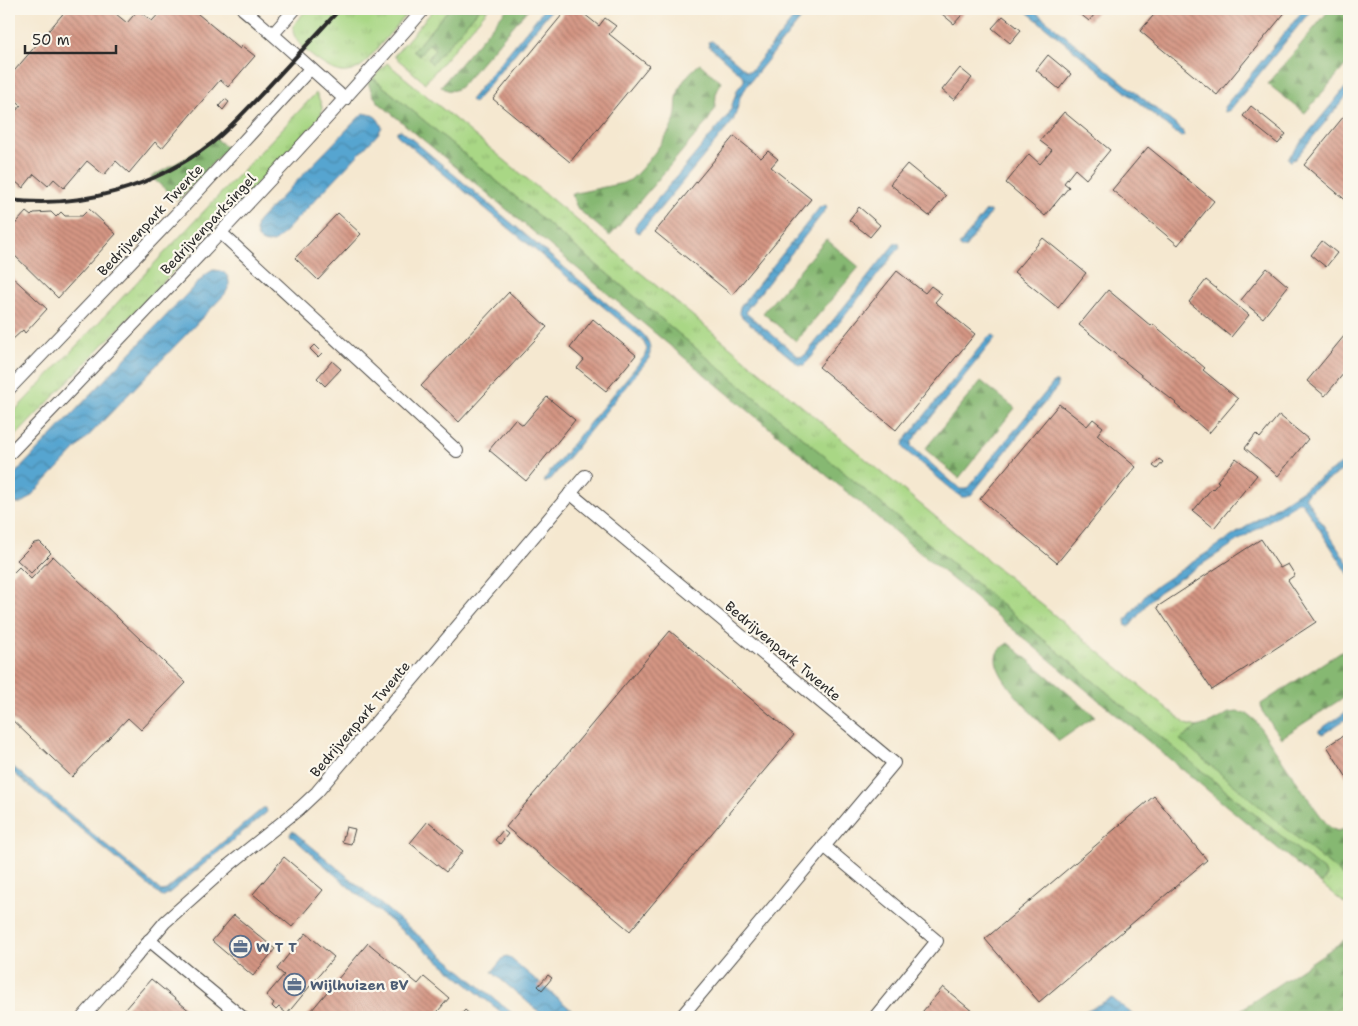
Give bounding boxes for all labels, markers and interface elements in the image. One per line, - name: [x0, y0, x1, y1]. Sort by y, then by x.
- scale bar: [25, 22, 116, 54]
- text: 50 m: [32, 30, 70, 50]
- street label: Bedrijvenpark Twente: [93, 160, 207, 280]
- street label: Bedrijvenparksingel: [157, 169, 260, 278]
- street label: Bedrijvenpark Twente: [721, 597, 845, 705]
- street label: Bedrijvenpark Twente: [306, 657, 414, 781]
- office icon: W T T: [228, 935, 252, 959]
- place label: W T T: [256, 938, 297, 956]
- office icon: Wijlhuizen BV: [282, 973, 306, 997]
- place label: Wijlhuizen BV: [310, 976, 409, 994]

